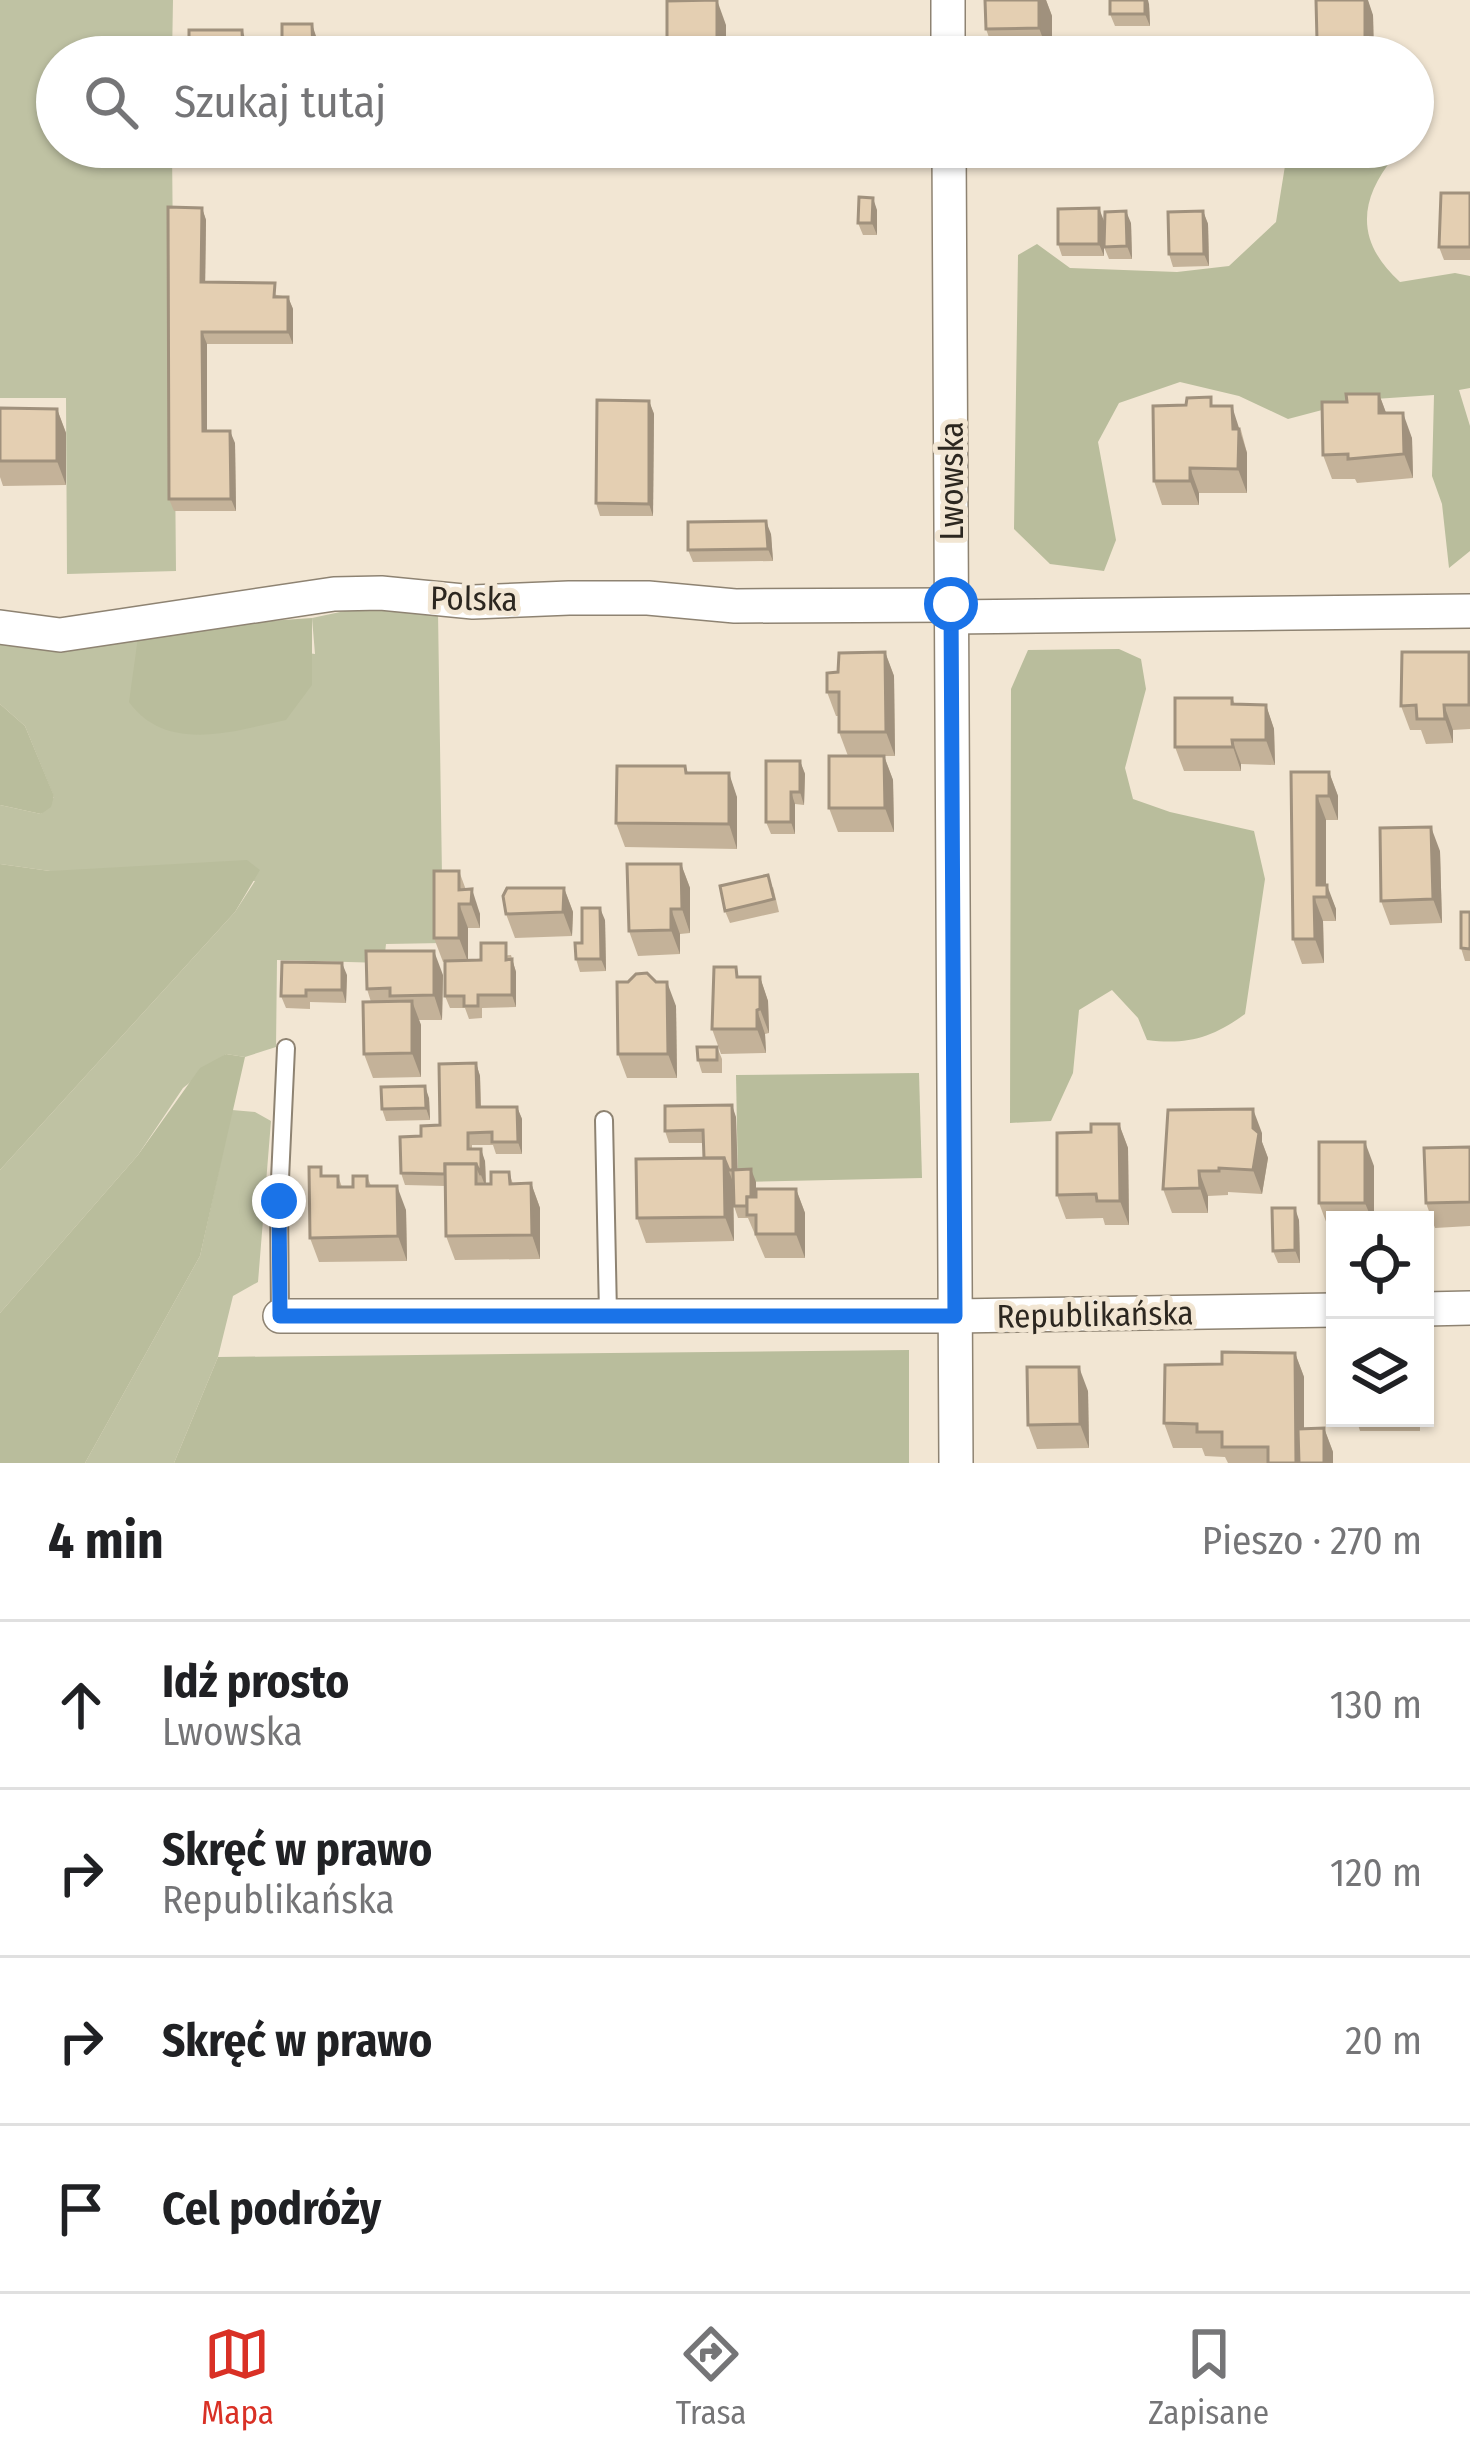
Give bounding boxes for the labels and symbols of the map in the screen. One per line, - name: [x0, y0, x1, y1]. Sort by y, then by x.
- street label: Lwowska: [932, 422, 972, 540]
- route start: [924, 577, 978, 631]
- street label: Polska: [430, 578, 518, 620]
- route end: [252, 1174, 306, 1228]
- street label: Republikańska: [996, 1293, 1194, 1337]

